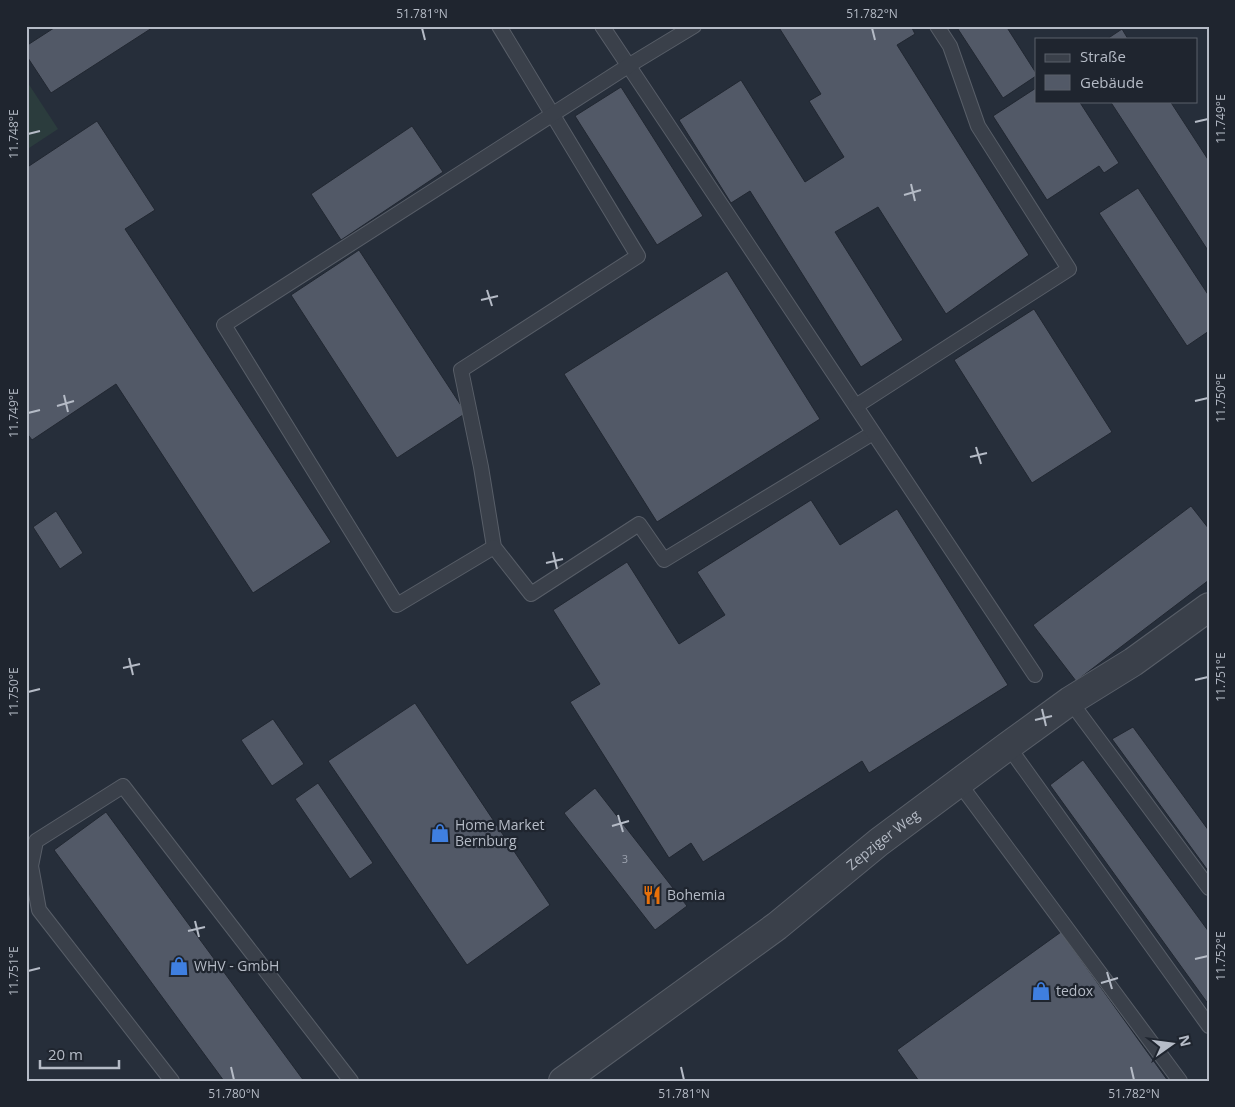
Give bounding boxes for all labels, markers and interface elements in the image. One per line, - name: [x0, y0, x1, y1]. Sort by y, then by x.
- text: 51.781°N: [396, 5, 448, 22]
- text: 51.782°N: [846, 5, 898, 22]
- legend: [1035, 38, 1198, 102]
- text: Straße: [1080, 46, 1126, 66]
- text: Gebäude: [1080, 72, 1144, 92]
- text: 11.749°E: [1212, 94, 1229, 144]
- text: 11.748°E: [5, 109, 22, 159]
- text: 11.750°E: [1212, 373, 1229, 423]
- text: 11.749°E: [5, 388, 22, 438]
- text: 11.751°E: [1212, 652, 1229, 702]
- text: 11.750°E: [5, 667, 22, 717]
- street label: Zepziger Weg: [842, 805, 924, 874]
- place label: Home Market Bernburg: [455, 815, 545, 850]
- shop icon: Home Market Bernburg: [429, 822, 451, 844]
- house number: 3: [622, 851, 628, 866]
- restaurant icon: Bohemia: [641, 884, 663, 906]
- place label: Bohemia: [667, 885, 725, 904]
- text: 11.752°E: [1212, 931, 1229, 981]
- text: 11.751°E: [5, 946, 22, 996]
- shop icon: WHV - GmbH: [168, 955, 190, 977]
- place label: WHV - GmbH: [194, 956, 279, 975]
- shop icon: tedox: [1030, 980, 1052, 1002]
- place label: tedox: [1056, 981, 1094, 1000]
- north arrow: [1148, 1020, 1198, 1070]
- text: N: [1175, 1033, 1196, 1049]
- scale bar: [40, 1037, 119, 1069]
- text: 20 m: [48, 1044, 83, 1064]
- text: 51.780°N: [208, 1085, 260, 1102]
- text: 51.781°N: [658, 1085, 710, 1102]
- text: 51.782°N: [1108, 1085, 1160, 1102]

